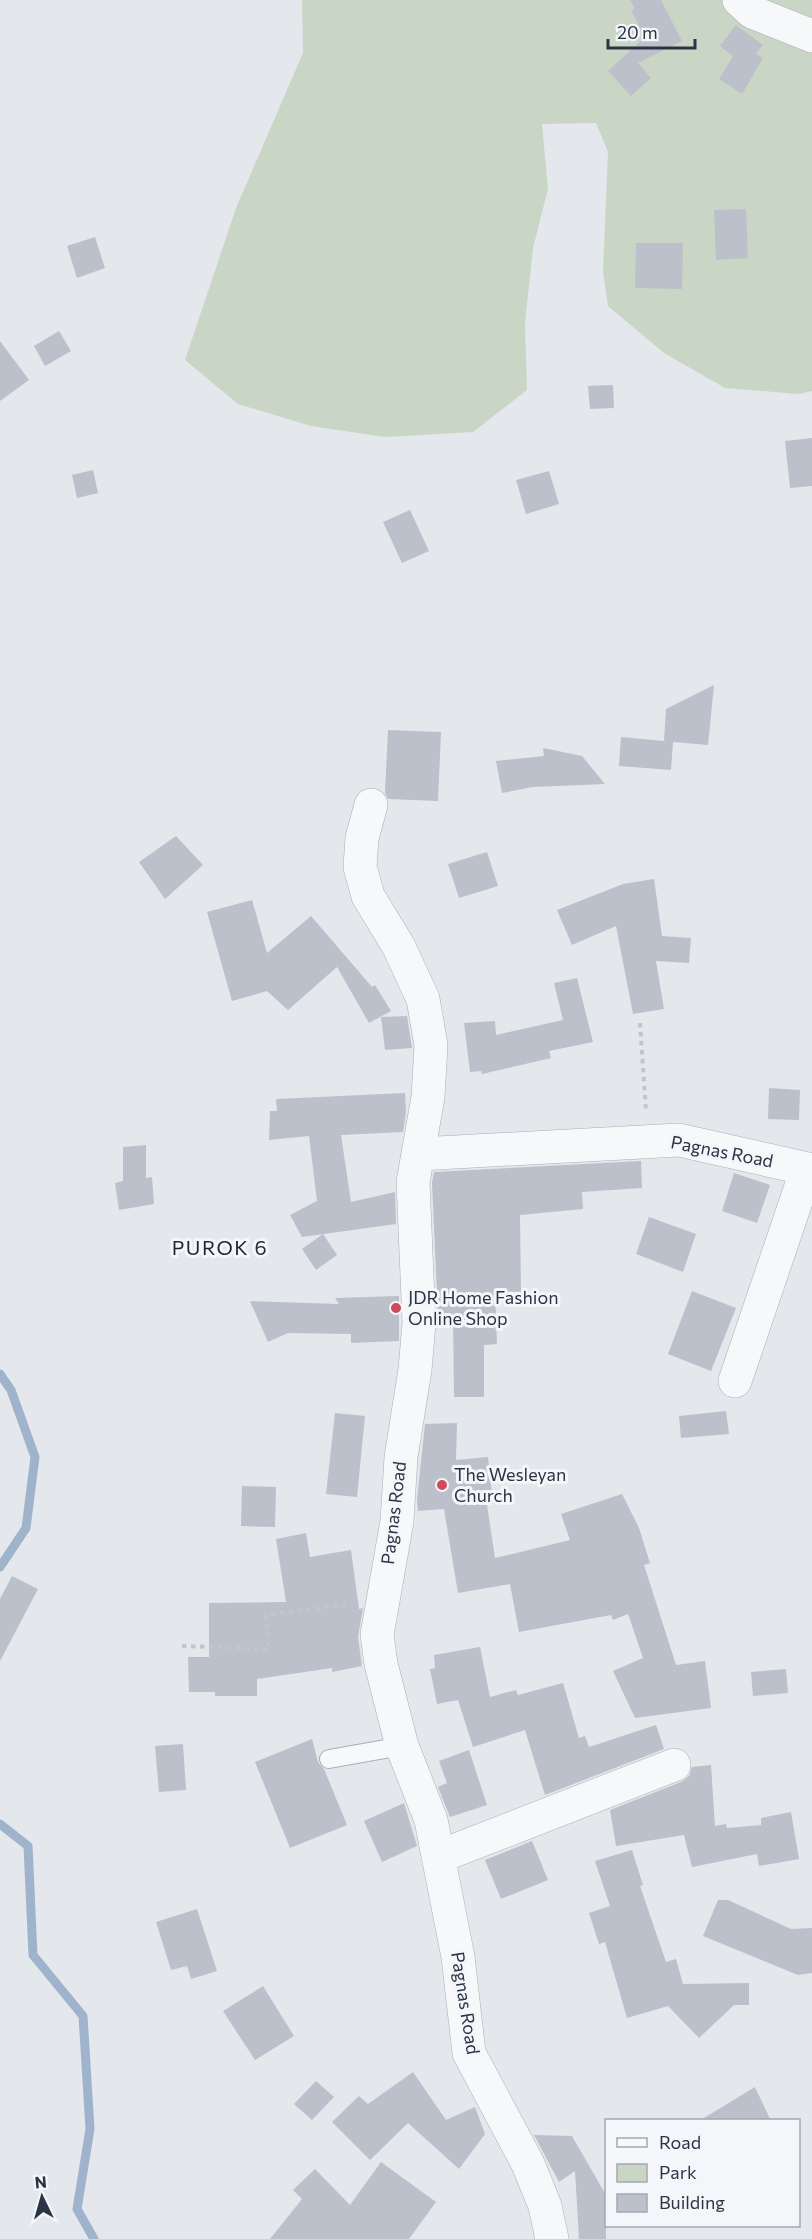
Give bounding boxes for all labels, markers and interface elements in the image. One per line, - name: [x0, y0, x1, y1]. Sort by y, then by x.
- scale bar: [608, 12, 695, 50]
- text: 20 m: [617, 21, 658, 43]
- street label: Pagnas Road: [669, 1130, 775, 1172]
- district label: PUROK 6: [172, 1235, 268, 1259]
- place label: JDR Home Fashion Online Shop: [408, 1286, 558, 1329]
- marker: JDR Home Fashion Online Shop: [389, 1301, 403, 1315]
- street label: Pagnas Road: [376, 1460, 410, 1566]
- place label: The Wesleyan Church: [454, 1463, 566, 1506]
- marker: The Wesleyan Church: [435, 1478, 449, 1492]
- street label: Pagnas Road: [447, 1950, 485, 2056]
- legend: [605, 2119, 800, 2227]
- text: Road: [659, 2131, 701, 2153]
- text: Park: [659, 2161, 697, 2183]
- north arrow: [12, 2167, 72, 2227]
- text: N: [34, 2172, 47, 2192]
- text: Building: [659, 2191, 725, 2213]

